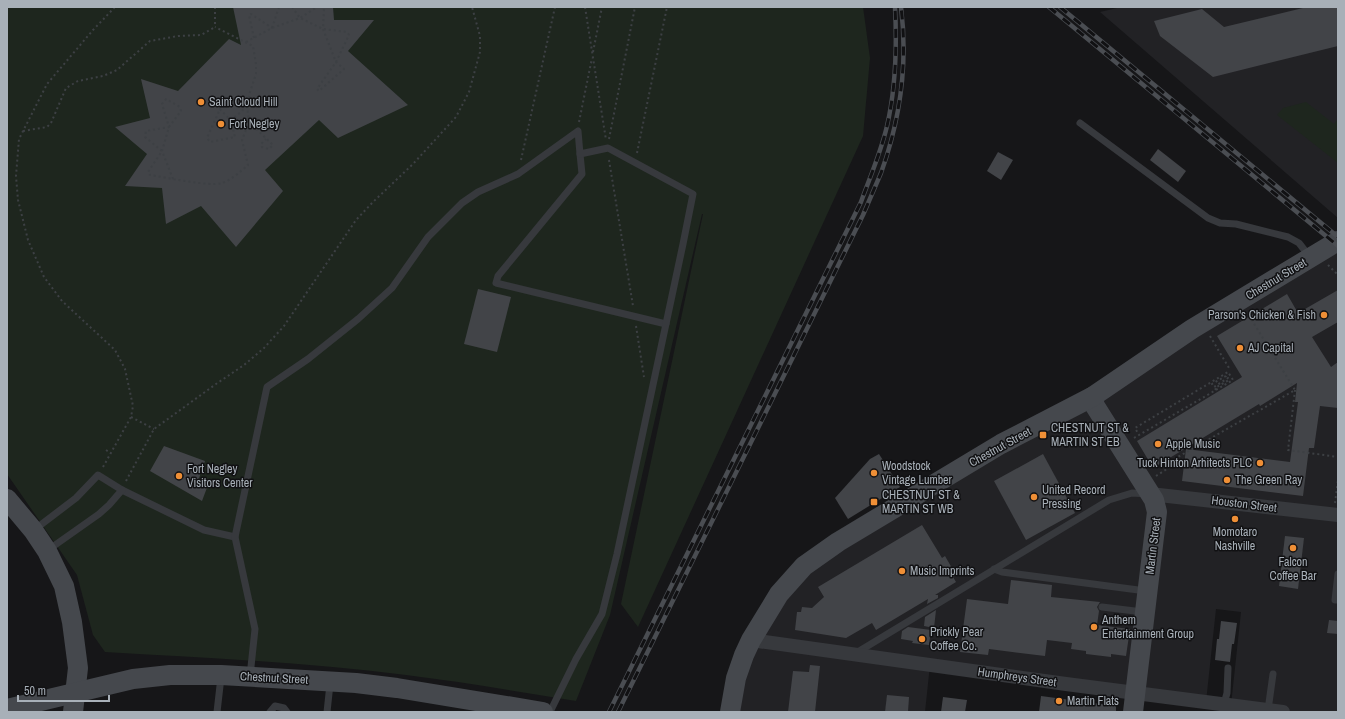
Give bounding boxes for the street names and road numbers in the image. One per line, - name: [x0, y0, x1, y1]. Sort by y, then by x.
- street label: Chestnut Street: [1243, 254, 1310, 303]
- street label: Chestnut Street: [966, 423, 1034, 471]
- street label: Houston Street: [1210, 492, 1278, 516]
- street label: Martin Street: [1142, 517, 1164, 575]
- street label: Humphreys Street: [977, 664, 1058, 690]
- street label: Chestnut Street: [239, 668, 309, 688]

